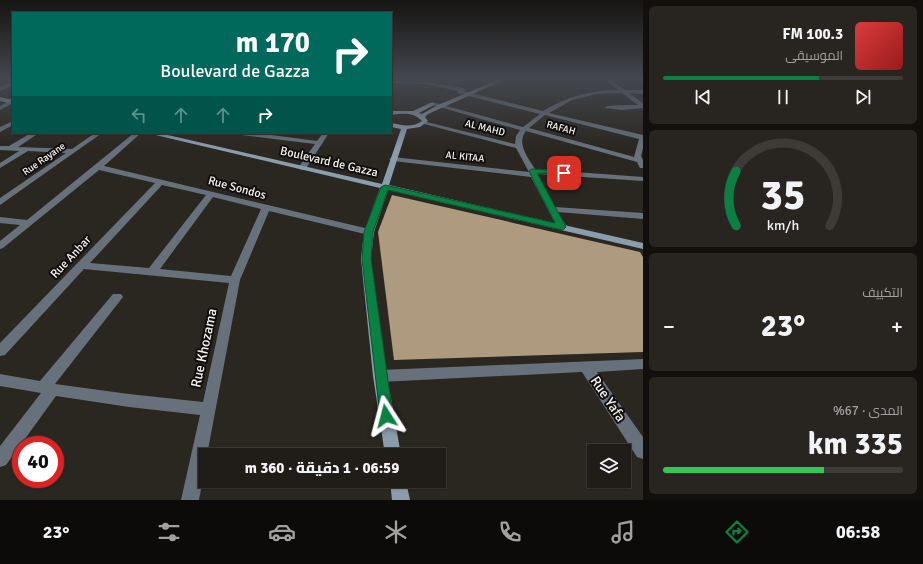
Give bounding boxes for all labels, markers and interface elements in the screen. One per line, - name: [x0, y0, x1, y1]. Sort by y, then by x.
- text: 100.3 FM: [782, 25, 843, 43]
- text: 170 m: [236, 26, 310, 60]
- icon: right: [324, 28, 376, 80]
- text: الموسيقى: [785, 48, 843, 64]
- text: Boulevard de Gazza: [160, 60, 310, 82]
- icon: previous: [692, 86, 714, 108]
- icon: pause: [772, 86, 794, 108]
- icon: next: [852, 86, 874, 108]
- icon: left: [128, 104, 150, 126]
- icon: ahead: [170, 104, 192, 126]
- icon: ahead: [212, 104, 234, 126]
- icon: right: [254, 104, 276, 126]
- street label: AL MAHD: [464, 117, 506, 139]
- street label: RAFAH: [545, 118, 577, 138]
- street label: Rue Rayane: [20, 140, 68, 178]
- street label: Boulevard de Gazza: [279, 143, 379, 181]
- street label: AL KITAA: [445, 149, 485, 165]
- pin: [547, 156, 581, 190]
- icon: arrive: [553, 162, 575, 184]
- text: 35: [761, 170, 805, 221]
- street label: Rue Sondos: [206, 173, 268, 203]
- text: km/h: [767, 217, 799, 234]
- street label: Rue Anbar: [47, 232, 95, 281]
- text: التكييف: [862, 285, 903, 301]
- street label: Rue Khozama: [187, 307, 221, 389]
- text: 23°: [761, 308, 805, 345]
- text: −: [663, 313, 675, 340]
- text: +: [891, 313, 903, 340]
- street label: Rue Yafa: [587, 373, 629, 425]
- position arrow: [365, 395, 407, 437]
- text: المدى · 67%: [833, 403, 903, 419]
- text: 335 km: [808, 426, 903, 463]
- speed limit sign: 40: [12, 436, 64, 488]
- map controls: [587, 444, 631, 488]
- button: layers: [587, 444, 631, 488]
- text: 06:59 · 1 دقيقة · 360 m: [245, 459, 399, 477]
- icon: filters: [155, 518, 183, 546]
- icon: car: [268, 518, 296, 546]
- icon: climate: [382, 518, 410, 546]
- icon: phone: [496, 518, 524, 546]
- icon: music: [609, 518, 637, 546]
- icon: directions: [723, 518, 751, 546]
- text: 23°: [43, 521, 69, 543]
- text: 06:58: [836, 521, 880, 543]

